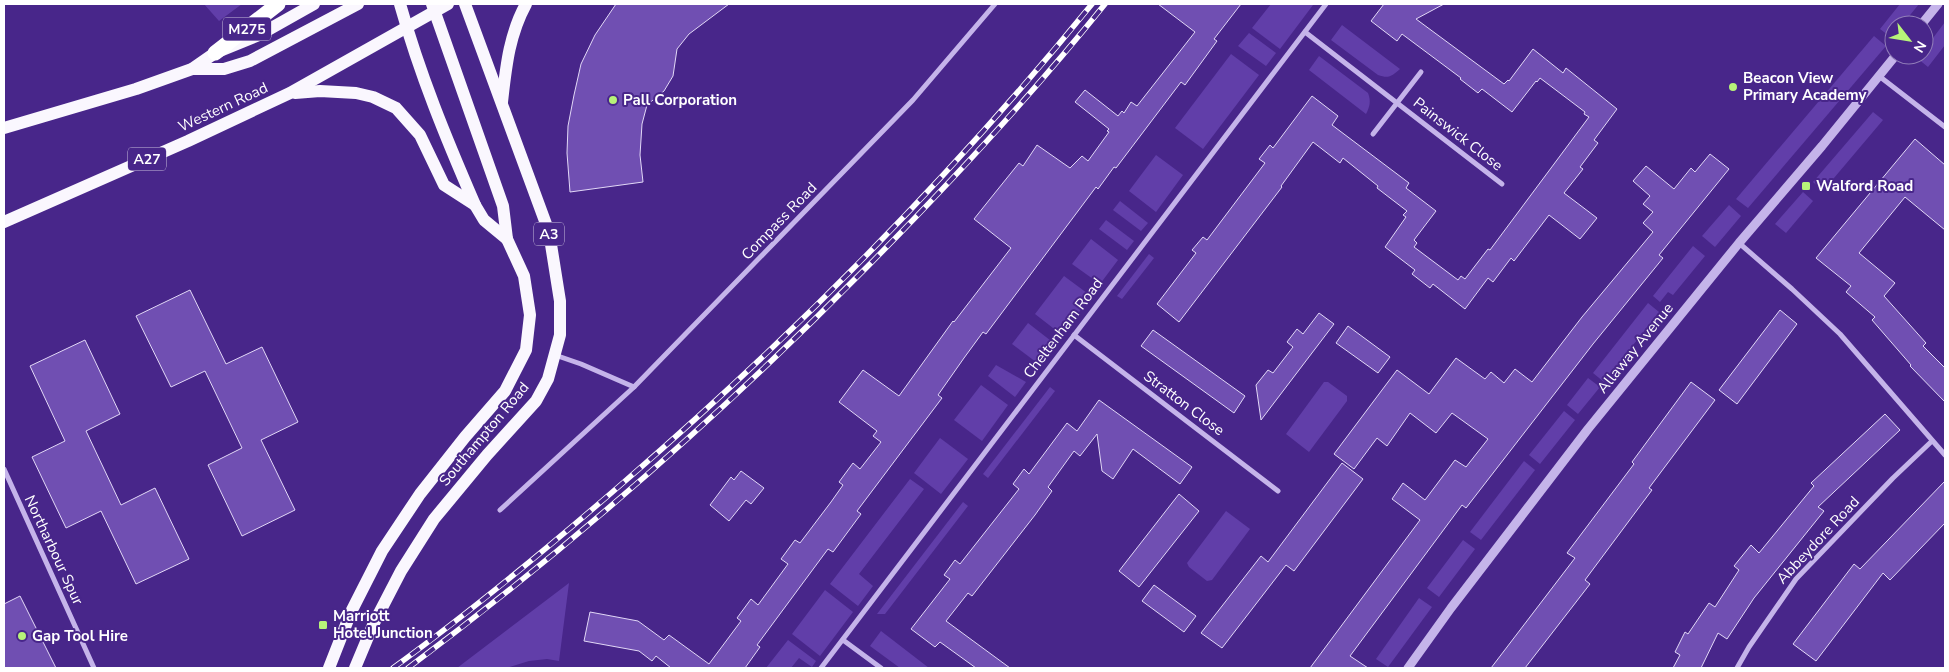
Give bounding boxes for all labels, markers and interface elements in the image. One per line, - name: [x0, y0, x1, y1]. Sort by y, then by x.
- north arrow: [1884, 15, 1934, 65]
- road number: M275: [223, 18, 271, 40]
- text: N: [1909, 37, 1931, 56]
- place label: Beacon View Primary Academy: [1743, 68, 1867, 105]
- street label: Western Road: [175, 78, 271, 136]
- marker: Beacon View Primary Academy: [1727, 81, 1739, 93]
- place label: Pall Corporation: [623, 90, 737, 110]
- street label: Painswick Close: [1409, 93, 1507, 175]
- marker: Pall Corporation: [607, 94, 619, 106]
- road number: A27: [128, 148, 166, 170]
- place label: Walford Road: [1816, 176, 1913, 196]
- street label: Compass Road: [737, 178, 821, 264]
- marker: Walford Road: [1800, 180, 1812, 192]
- road number: A3: [534, 222, 564, 245]
- street label: Cheltenham Road: [1019, 274, 1107, 382]
- street label: Allaway Avenue: [1592, 299, 1678, 397]
- street label: Stratton Close: [1139, 366, 1229, 440]
- street label: Southampton Road: [435, 378, 533, 490]
- street label: Northarbour Spur: [20, 492, 88, 609]
- street label: Abbeydore Road: [1772, 492, 1864, 588]
- place label: Marriott Hotel Junction: [333, 606, 433, 643]
- marker: Marriott Hotel Junction: [317, 619, 329, 631]
- place label: Gap Tool Hire: [32, 626, 128, 646]
- marker: Gap Tool Hire: [16, 630, 28, 642]

